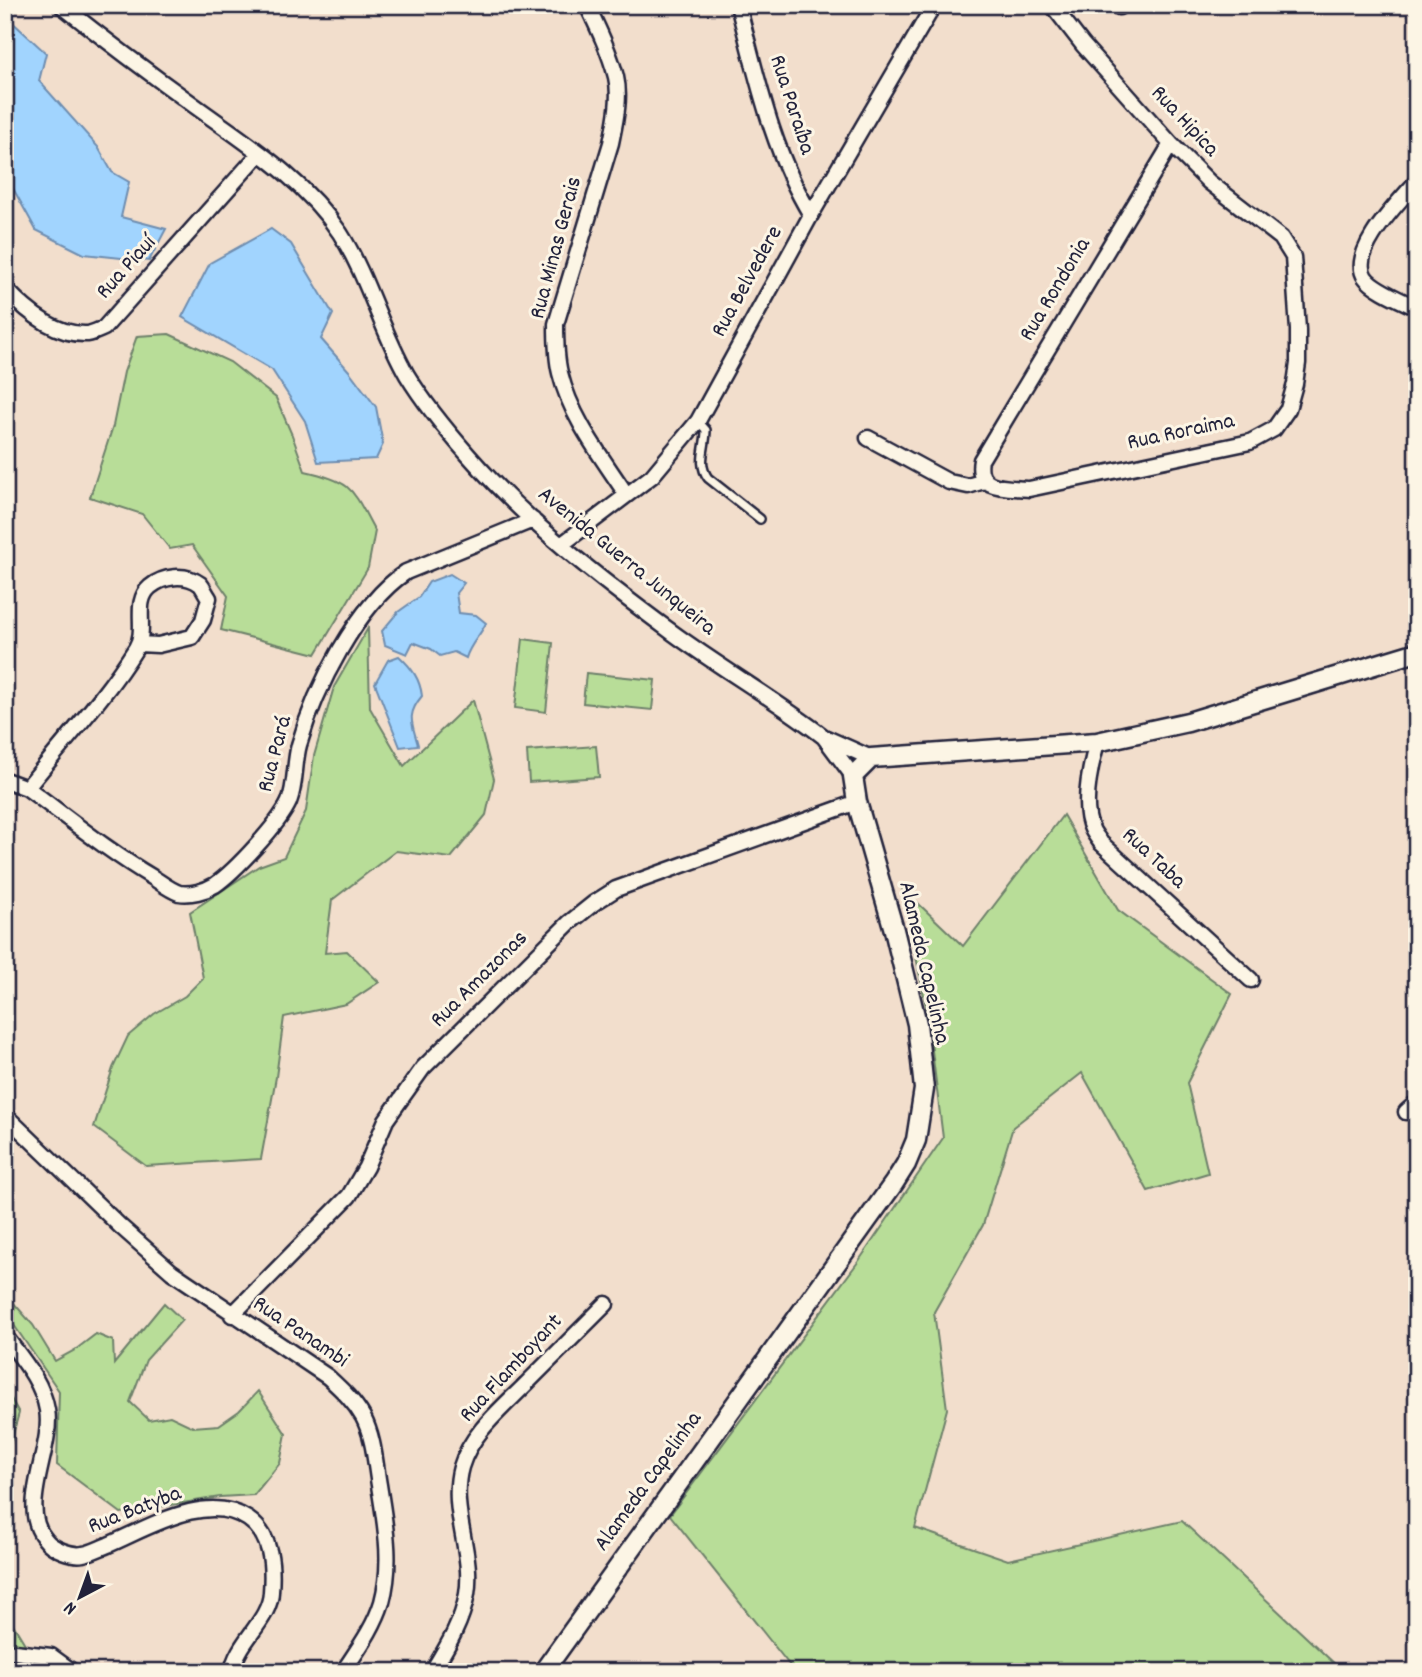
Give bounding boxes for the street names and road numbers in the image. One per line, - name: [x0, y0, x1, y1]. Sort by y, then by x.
- street label: Rua Paraíba: [759, 51, 823, 160]
- street label: Rua Hipica: [1142, 79, 1227, 166]
- street label: Rua Minas Gerais: [522, 173, 592, 323]
- street label: Rua Belvedere: [704, 220, 792, 344]
- street label: Rua Piauí: [89, 227, 166, 308]
- street label: Rua Rondonia: [1012, 231, 1101, 348]
- street label: Rua Roraima: [1124, 405, 1239, 460]
- street label: Avenida Guerra Junqueira: [530, 480, 723, 645]
- street label: Rua Pará: [250, 711, 302, 796]
- street label: Rua Taba: [1113, 820, 1194, 898]
- street label: Alameda Capelinha: [888, 878, 958, 1049]
- street label: Rua Amazonas: [424, 924, 536, 1036]
- street label: Rua Panambi: [245, 1289, 355, 1377]
- street label: Rua Flamboyant: [453, 1307, 571, 1431]
- street label: Alameda Capelinha: [587, 1404, 712, 1559]
- street label: Rua Batyba: [84, 1478, 188, 1544]

